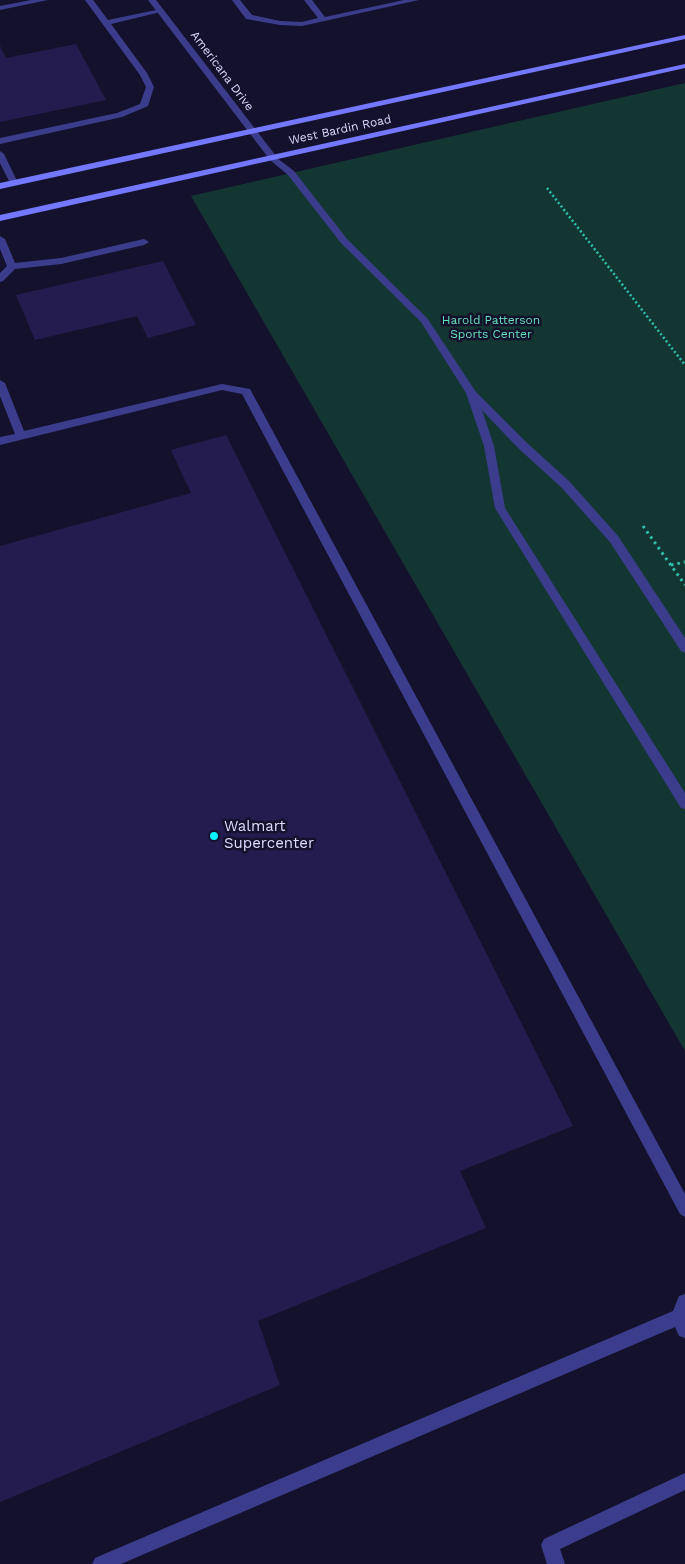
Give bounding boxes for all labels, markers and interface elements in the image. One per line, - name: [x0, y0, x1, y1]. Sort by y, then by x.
- street label: Americana Drive: [187, 28, 257, 114]
- street label: West Bardin Road: [287, 112, 393, 148]
- park label: Harold Patterson Sports Center: [442, 313, 540, 341]
- place label: Walmart Supercenter: [224, 818, 314, 853]
- marker: Walmart Supercenter: [208, 830, 220, 842]

